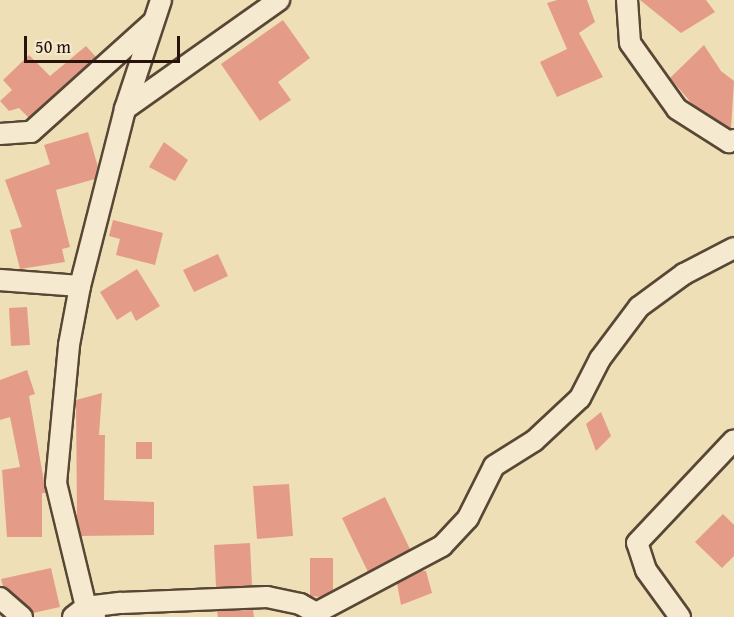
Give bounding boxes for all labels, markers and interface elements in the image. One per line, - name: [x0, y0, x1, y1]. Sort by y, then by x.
- scale bar: [27, 24, 183, 62]
- text: 50 m: [35, 33, 71, 60]

